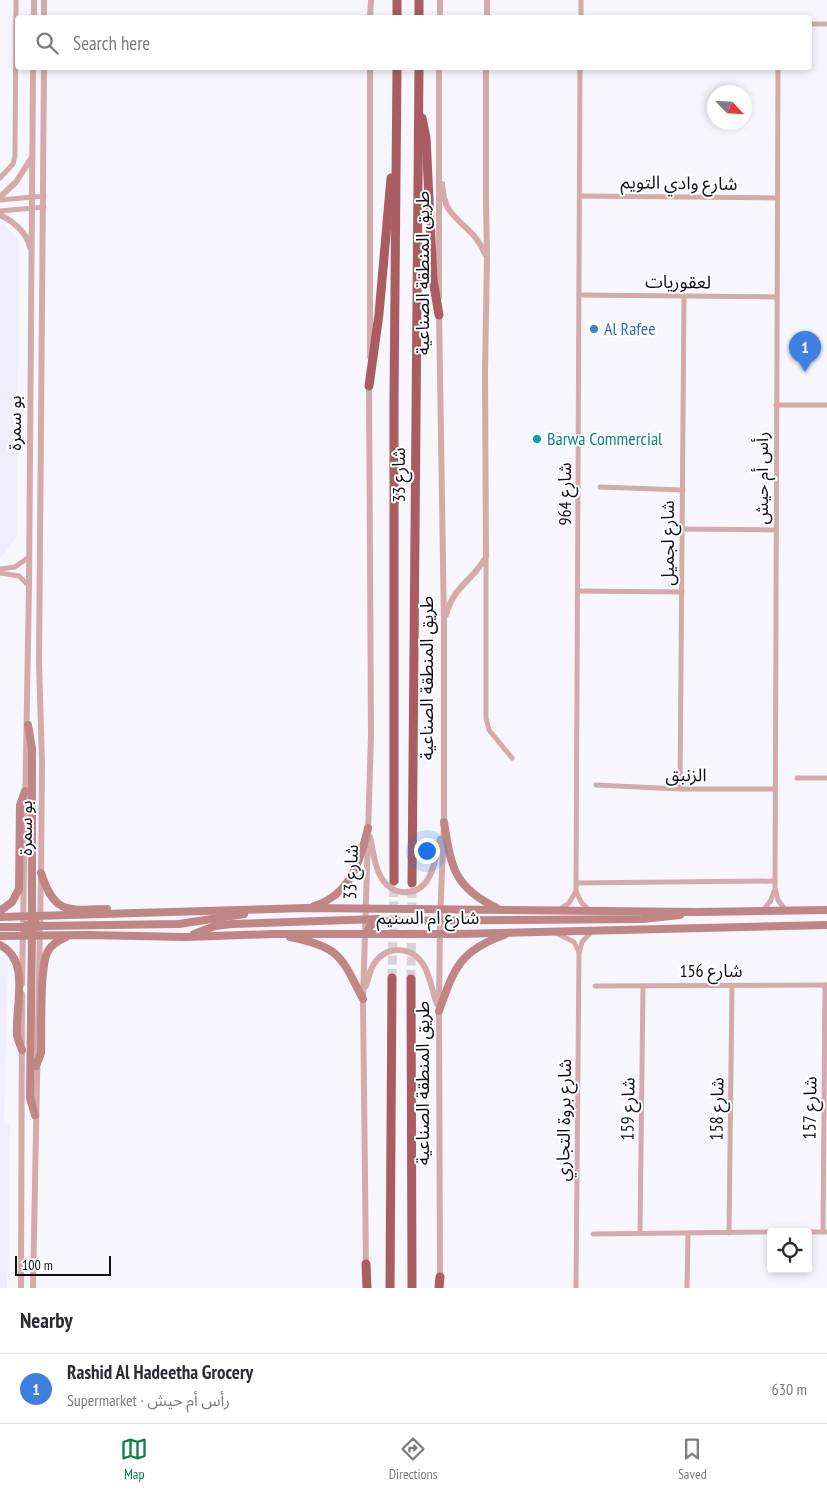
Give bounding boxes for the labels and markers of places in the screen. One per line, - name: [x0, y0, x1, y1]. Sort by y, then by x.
- place label: Al Rafee: [604, 317, 656, 340]
- marker: Al Rafee: [588, 323, 600, 335]
- pin: 1: [789, 331, 821, 372]
- place label: Barwa Commercial: [547, 427, 663, 450]
- marker: Barwa Commercial: [531, 433, 543, 445]

